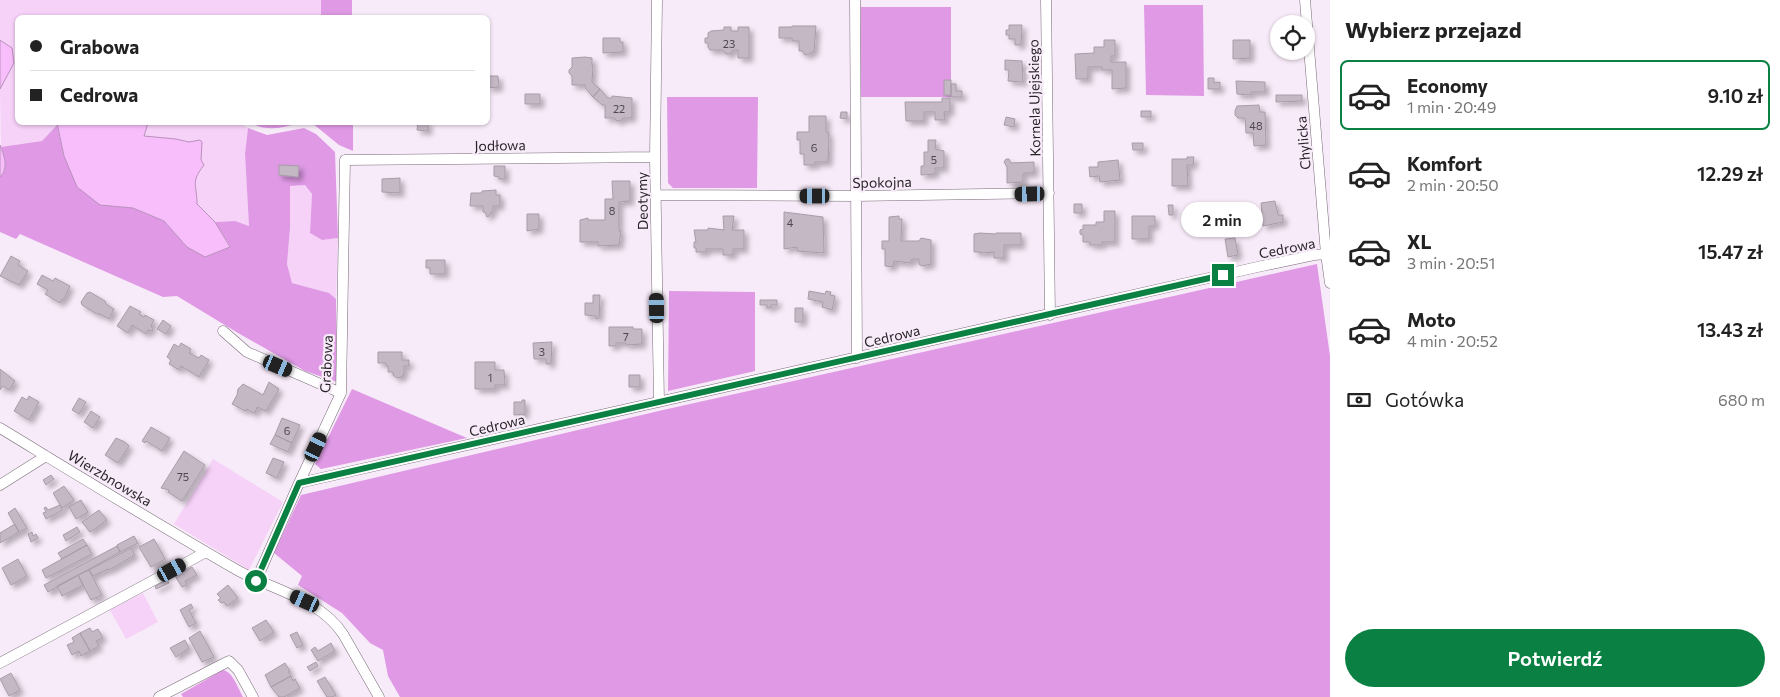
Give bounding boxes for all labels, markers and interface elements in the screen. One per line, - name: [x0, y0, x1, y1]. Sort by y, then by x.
- map controls: [1270, 15, 1315, 60]
- button: locate: [1270, 15, 1315, 60]
- text: Wybierz przejazd: [1345, 16, 1522, 43]
- text: Grabowa: [60, 35, 139, 58]
- house number: 23: [723, 37, 735, 50]
- street label: Kornela Ujejskiego: [1024, 39, 1044, 157]
- icon: car: [1347, 73, 1392, 118]
- text: Economy: [1407, 74, 1488, 97]
- text: Cedrowa: [60, 83, 138, 106]
- text: 9.10 zł: [1707, 84, 1763, 107]
- text: 1 min · 20:49: [1407, 97, 1496, 116]
- house number: 22: [613, 102, 625, 115]
- street label: Chylicka: [1292, 116, 1314, 170]
- house number: 48: [1249, 119, 1263, 132]
- street label: Jodłowa: [474, 136, 526, 154]
- house number: 6: [811, 141, 818, 154]
- icon: car: [1347, 151, 1392, 196]
- text: Komfort: [1407, 152, 1482, 175]
- house number: 5: [931, 153, 937, 166]
- text: 12.29 zł: [1697, 162, 1763, 185]
- street label: Deotymy: [633, 172, 651, 230]
- street label: Spokojna: [852, 173, 912, 191]
- text: 2 min · 20:50: [1407, 175, 1499, 194]
- car: [1014, 186, 1045, 202]
- car: [800, 189, 830, 204]
- callout: 2 min: [1182, 202, 1264, 238]
- house number: 8: [609, 204, 616, 217]
- text: 2 min: [1202, 210, 1242, 229]
- house number: 4: [787, 216, 794, 229]
- icon: car: [1347, 229, 1392, 274]
- text: XL: [1407, 230, 1432, 253]
- street label: Cedrowa: [1257, 234, 1317, 262]
- text: 15.47 zł: [1698, 240, 1763, 263]
- text: 3 min · 20:51: [1407, 253, 1495, 272]
- route end: [1212, 264, 1234, 286]
- car: [649, 293, 664, 323]
- icon: car: [1347, 307, 1392, 352]
- text: Moto: [1407, 308, 1456, 331]
- text: 13.43 zł: [1697, 318, 1763, 341]
- street label: Cedrowa: [862, 321, 922, 351]
- house number: 7: [623, 330, 629, 343]
- text: 4 min · 20:52: [1407, 331, 1498, 350]
- street label: Grabowa: [316, 335, 336, 393]
- house number: 3: [539, 345, 545, 358]
- car: [261, 353, 294, 379]
- house number: 1: [488, 371, 492, 384]
- icon: cash: [1345, 386, 1373, 414]
- text: Gotówka: [1385, 388, 1464, 411]
- text: 680 m: [1718, 390, 1765, 409]
- street label: Cedrowa: [467, 410, 527, 440]
- house number: 6: [284, 424, 291, 437]
- car: [302, 430, 329, 464]
- street label: Wierzbnowska: [65, 446, 155, 510]
- house number: 75: [177, 470, 189, 483]
- car: [155, 556, 188, 584]
- route start: [245, 570, 267, 592]
- car: [288, 588, 321, 614]
- button: Potwierdź: [1345, 629, 1765, 687]

